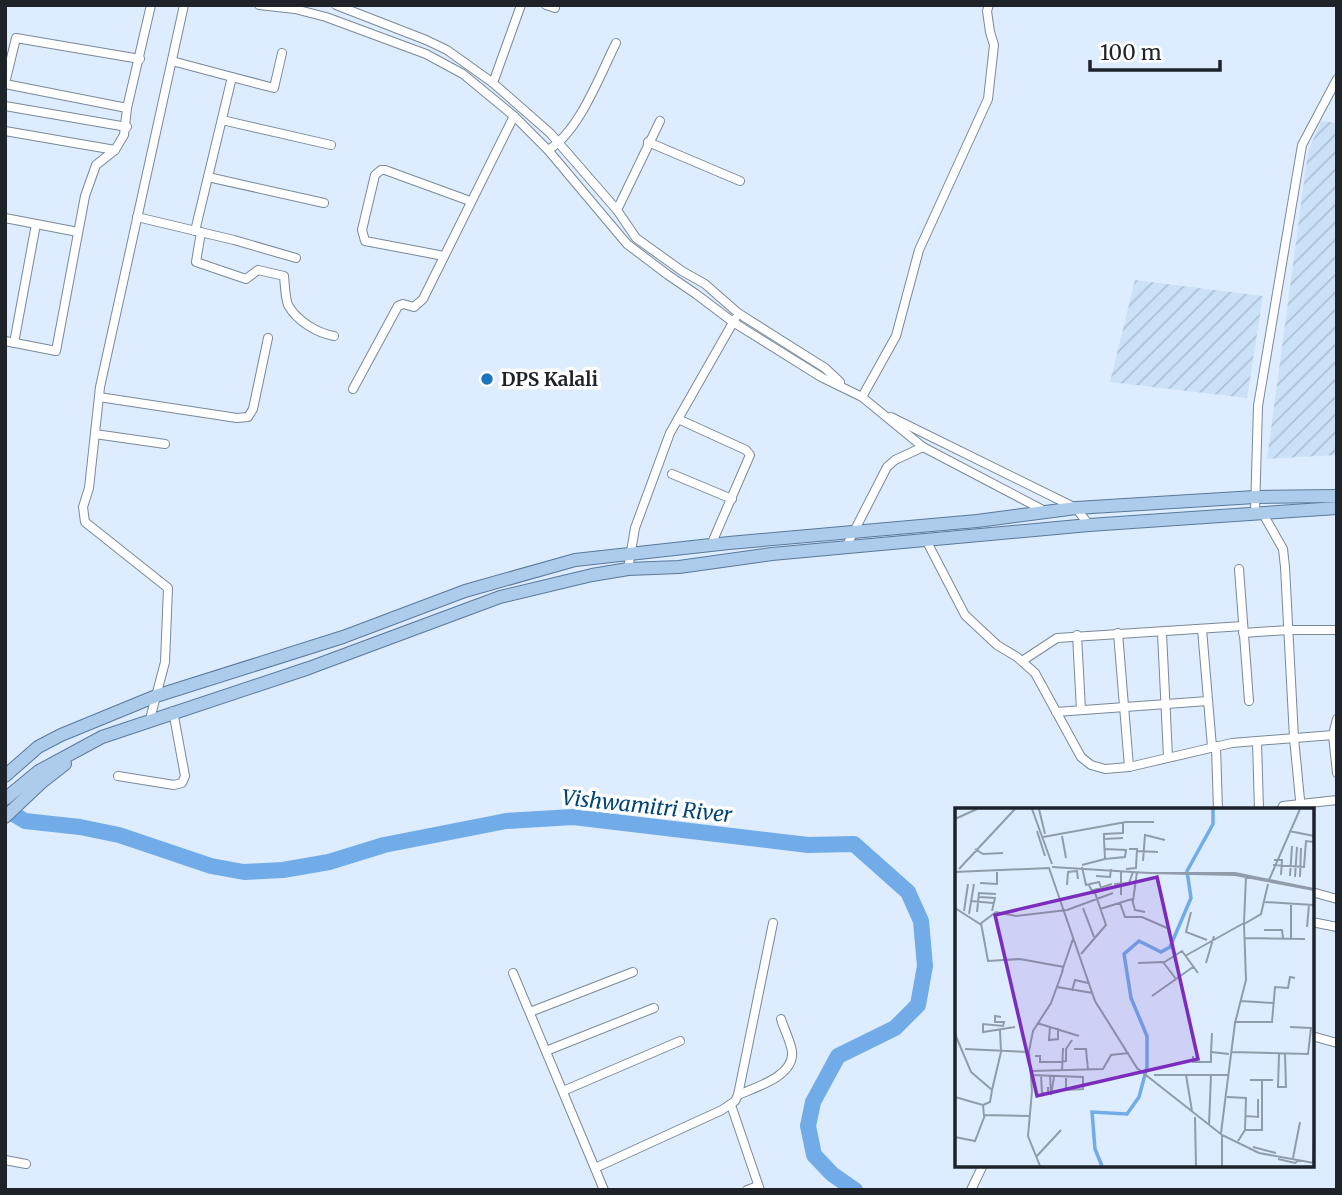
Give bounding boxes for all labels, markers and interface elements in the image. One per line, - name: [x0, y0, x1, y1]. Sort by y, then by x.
- scale bar: [1090, 28, 1220, 72]
- text: 100 m: [1100, 39, 1162, 66]
- place label: DPS Kalali: [501, 367, 598, 391]
- marker: DPS Kalali: [479, 371, 495, 387]
- water label: Vishwamitri River: [561, 784, 734, 828]
- inset map: [955, 808, 1314, 1167]

